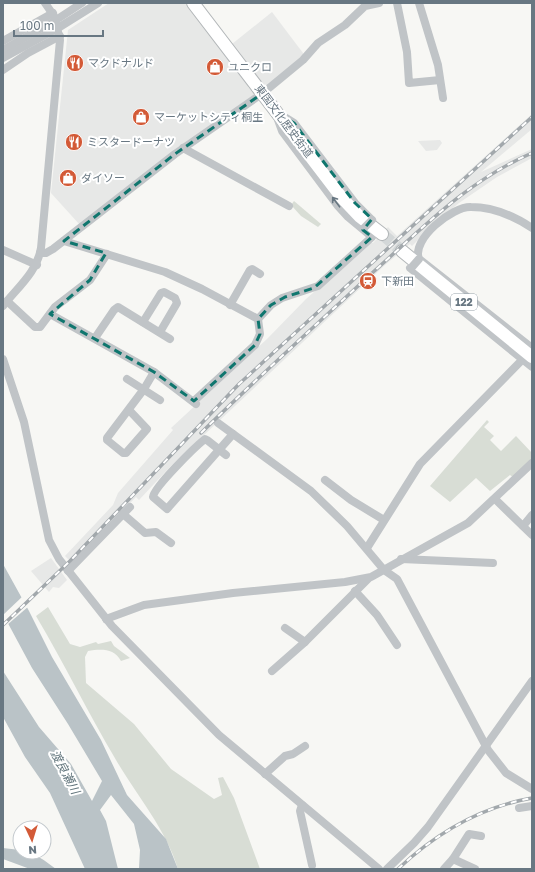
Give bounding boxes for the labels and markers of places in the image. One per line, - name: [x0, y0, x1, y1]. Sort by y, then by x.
- restaurant icon: マクドナルド: [65, 53, 85, 73]
- place label: マクドナルド: [88, 56, 154, 69]
- shop icon: ユニクロ: [205, 57, 225, 77]
- place label: ユニクロ: [228, 60, 272, 73]
- shop icon: マーケットシティ桐生: [131, 107, 151, 127]
- place label: マーケットシティ桐生: [154, 110, 263, 123]
- restaurant icon: ミスタードーナツ: [64, 132, 84, 152]
- place label: ミスタードーナツ: [87, 135, 175, 148]
- shop icon: ダイソー: [58, 168, 78, 188]
- place label: ダイソー: [81, 171, 125, 184]
- station icon: 下新田: [358, 271, 378, 291]
- place label: 下新田: [381, 274, 414, 287]

